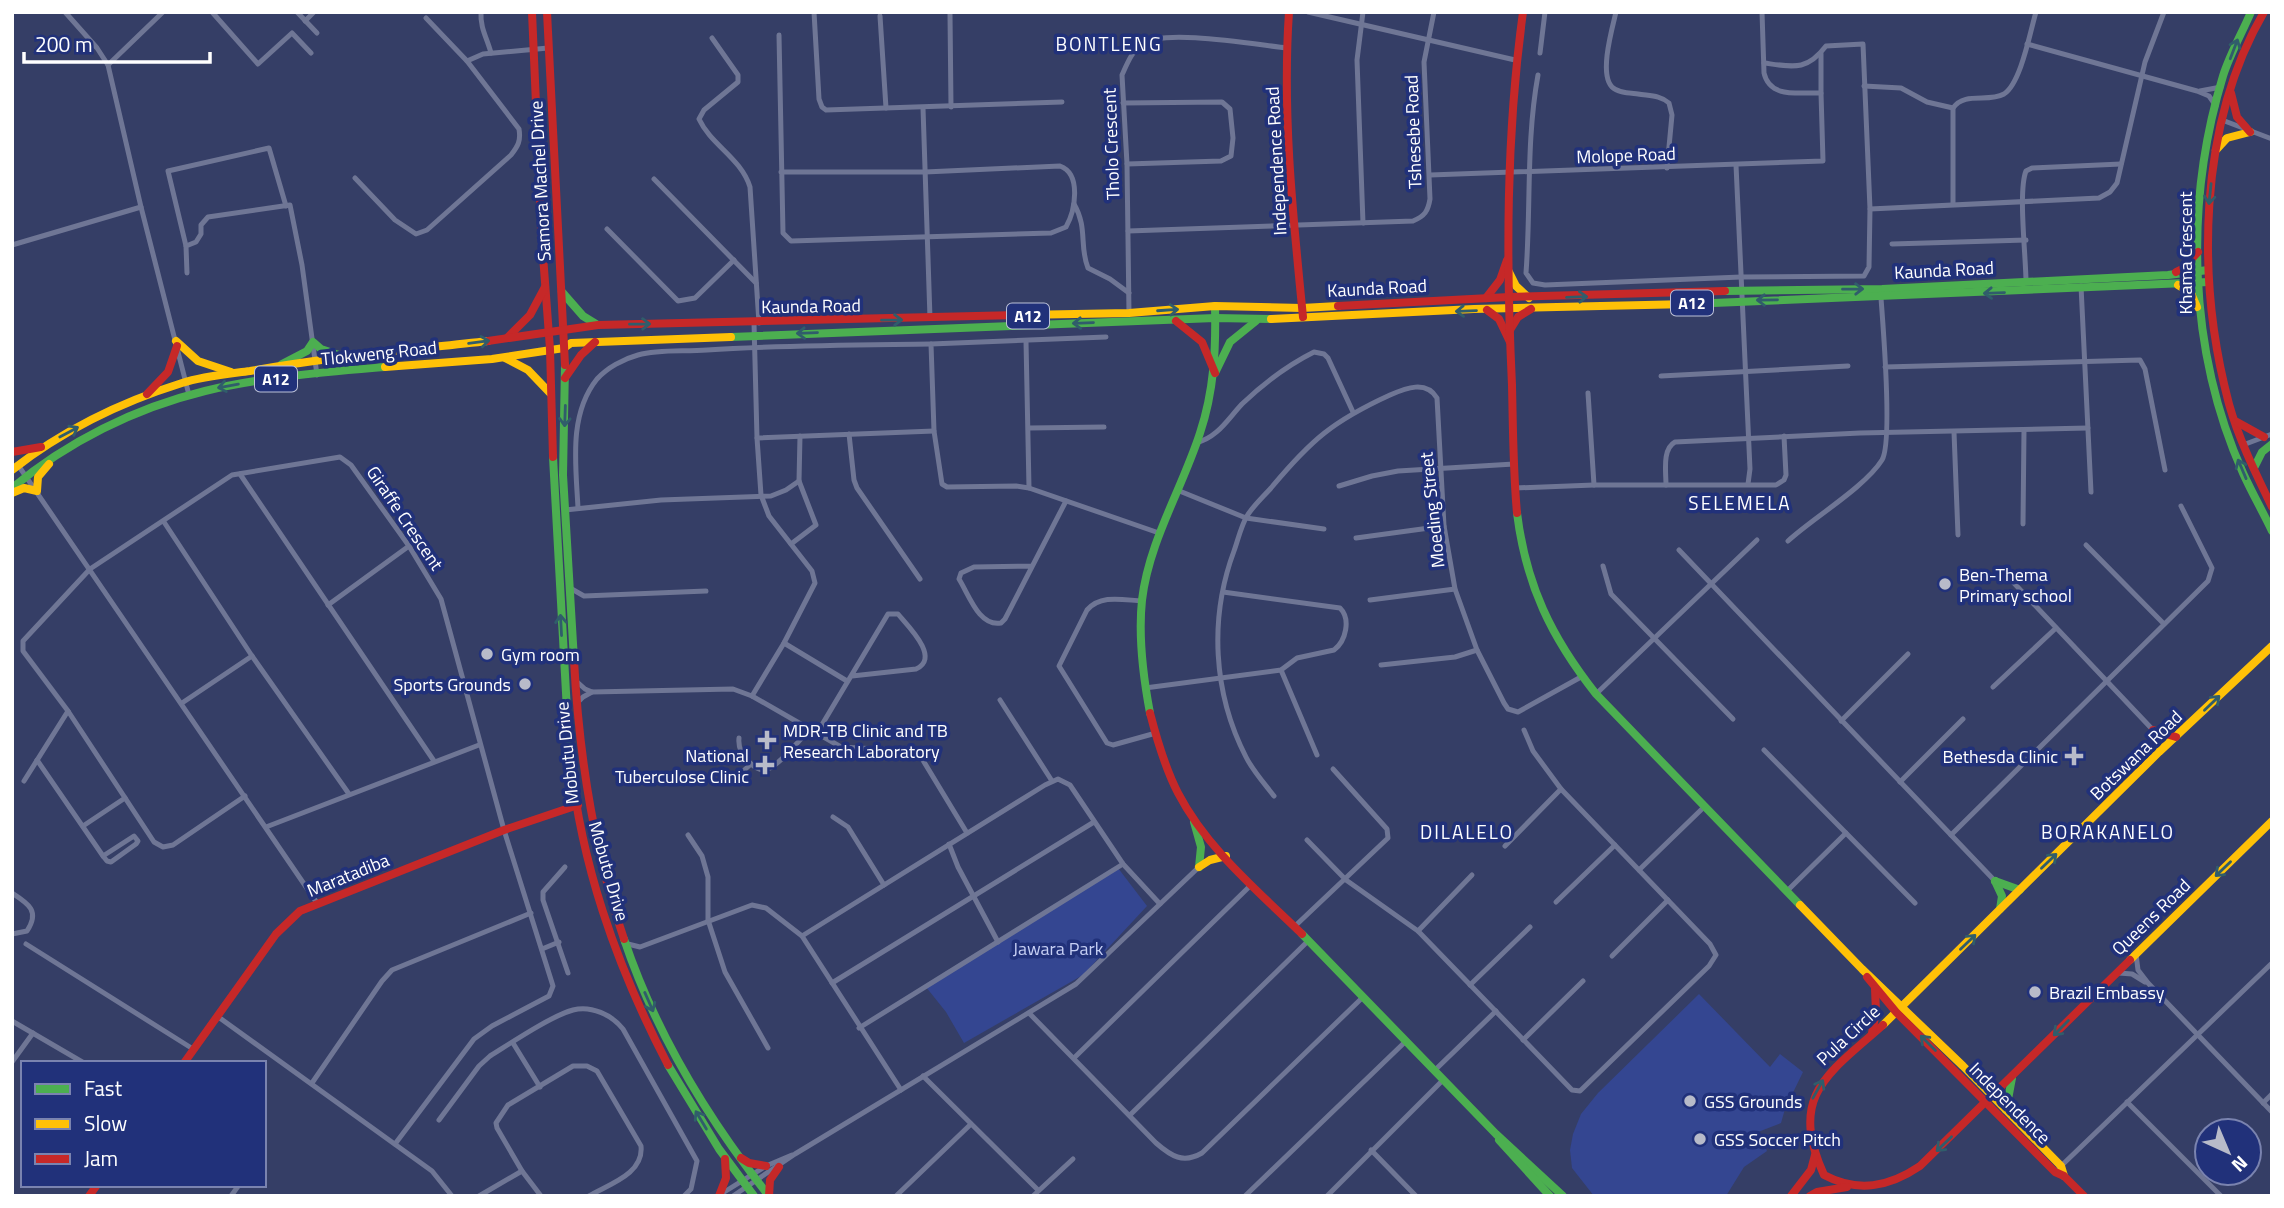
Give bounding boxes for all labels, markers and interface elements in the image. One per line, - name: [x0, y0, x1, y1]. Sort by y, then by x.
- scale bar: [24, 21, 210, 65]
- text: 200 m: [35, 28, 92, 60]
- district label: BONTLENG: [1055, 29, 1163, 58]
- one-way arrow: [2228, 39, 2241, 60]
- street label: Tshesebe Road: [1398, 75, 1428, 189]
- street label: Independence Road: [1259, 86, 1293, 236]
- street label: Tholo Crescent: [1096, 87, 1126, 201]
- street label: Samora Machel Drive: [522, 100, 558, 262]
- street label: Molope Road: [1576, 140, 1676, 170]
- one-way arrow: [2203, 182, 2216, 204]
- street label: Khama Crescent: [2172, 191, 2199, 314]
- street label: Kaunda Road: [1893, 254, 1995, 286]
- street label: Kaunda Road: [1326, 272, 1428, 304]
- one-way arrow: [1841, 282, 1864, 296]
- one-way arrow: [1983, 287, 2006, 300]
- one-way arrow: [1565, 290, 1588, 303]
- road number: A12: [1671, 290, 1713, 316]
- street label: Kaunda Road: [761, 292, 861, 320]
- one-way arrow: [1755, 293, 1778, 307]
- one-way arrow: [1157, 303, 1180, 316]
- road number: A12: [1007, 304, 1049, 328]
- one-way arrow: [1455, 304, 1478, 317]
- one-way arrow: [880, 313, 903, 326]
- one-way arrow: [1072, 317, 1095, 330]
- one-way arrow: [628, 318, 651, 331]
- one-way arrow: [796, 327, 819, 340]
- street label: Tlokweng Road: [320, 333, 438, 373]
- one-way arrow: [467, 335, 489, 348]
- road number: A12: [255, 366, 297, 392]
- one-way arrow: [217, 380, 240, 393]
- one-way arrow: [558, 404, 572, 427]
- one-way arrow: [58, 425, 78, 439]
- street label: Moeding Street: [1412, 450, 1452, 569]
- one-way arrow: [2235, 459, 2248, 481]
- street label: Giraffe Crescent: [360, 460, 450, 576]
- district label: SELEMELA: [1688, 488, 1792, 517]
- place label: Ben-Thema Primary school: [1959, 561, 2072, 609]
- marker: Ben-Thema Primary school: [1937, 576, 1953, 592]
- one-way arrow: [555, 614, 568, 637]
- place label: Gym room: [501, 641, 580, 668]
- marker: Gym room: [479, 646, 495, 662]
- place label: Sports Grounds: [394, 671, 511, 698]
- marker: Sports Grounds: [517, 676, 533, 692]
- one-way arrow: [2203, 694, 2220, 711]
- street label: Mobutu Drive: [548, 700, 586, 806]
- street label: Botswana Road: [2084, 704, 2188, 806]
- place label: MDR-TB Clinic and TB Research Laboratory: [783, 717, 948, 765]
- marker: MDR-TB Clinic and TB Research Laboratory: [757, 730, 777, 750]
- place label: National Tuberculose Clinic: [615, 742, 749, 790]
- place label: Bethesda Clinic: [1943, 743, 2058, 770]
- marker: Bethesda Clinic: [2064, 746, 2084, 766]
- marker: National Tuberculose Clinic: [755, 755, 775, 775]
- district label: DILALELO: [1420, 817, 1514, 846]
- district label: BORAKANELO: [2041, 817, 2175, 846]
- street label: Mobuto Drive: [582, 818, 636, 924]
- street label: Maratadiba: [303, 846, 393, 904]
- one-way arrow: [2041, 853, 2058, 870]
- one-way arrow: [2215, 860, 2232, 877]
- street label: Queens Road: [2105, 872, 2197, 962]
- one-way arrow: [1959, 933, 1976, 950]
- park label: Jawara Park: [1013, 935, 1104, 962]
- place label: Brazil Embassy: [2049, 979, 2165, 1006]
- marker: Brazil Embassy: [2027, 984, 2043, 1000]
- one-way arrow: [643, 991, 656, 1012]
- street label: Pula Circle: [1810, 998, 1886, 1072]
- one-way arrow: [2052, 1019, 2069, 1036]
- one-way arrow: [1920, 1035, 1937, 1052]
- street label: Independence: [1963, 1056, 2057, 1150]
- legend: [21, 1061, 266, 1187]
- text: Fast: [84, 1072, 123, 1104]
- one-way arrow: [1811, 1080, 1825, 1100]
- place label: GSS Grounds: [1704, 1088, 1802, 1115]
- marker: GSS Grounds: [1682, 1093, 1698, 1109]
- text: Slow: [84, 1107, 127, 1139]
- one-way arrow: [693, 1110, 707, 1130]
- north arrow: [2193, 1117, 2263, 1187]
- place label: GSS Soccer Pitch: [1714, 1126, 1841, 1153]
- marker: GSS Soccer Pitch: [1692, 1131, 1708, 1147]
- one-way arrow: [1935, 1135, 1952, 1152]
- text: Jam: [84, 1142, 118, 1174]
- text: N: [2225, 1150, 2255, 1180]

